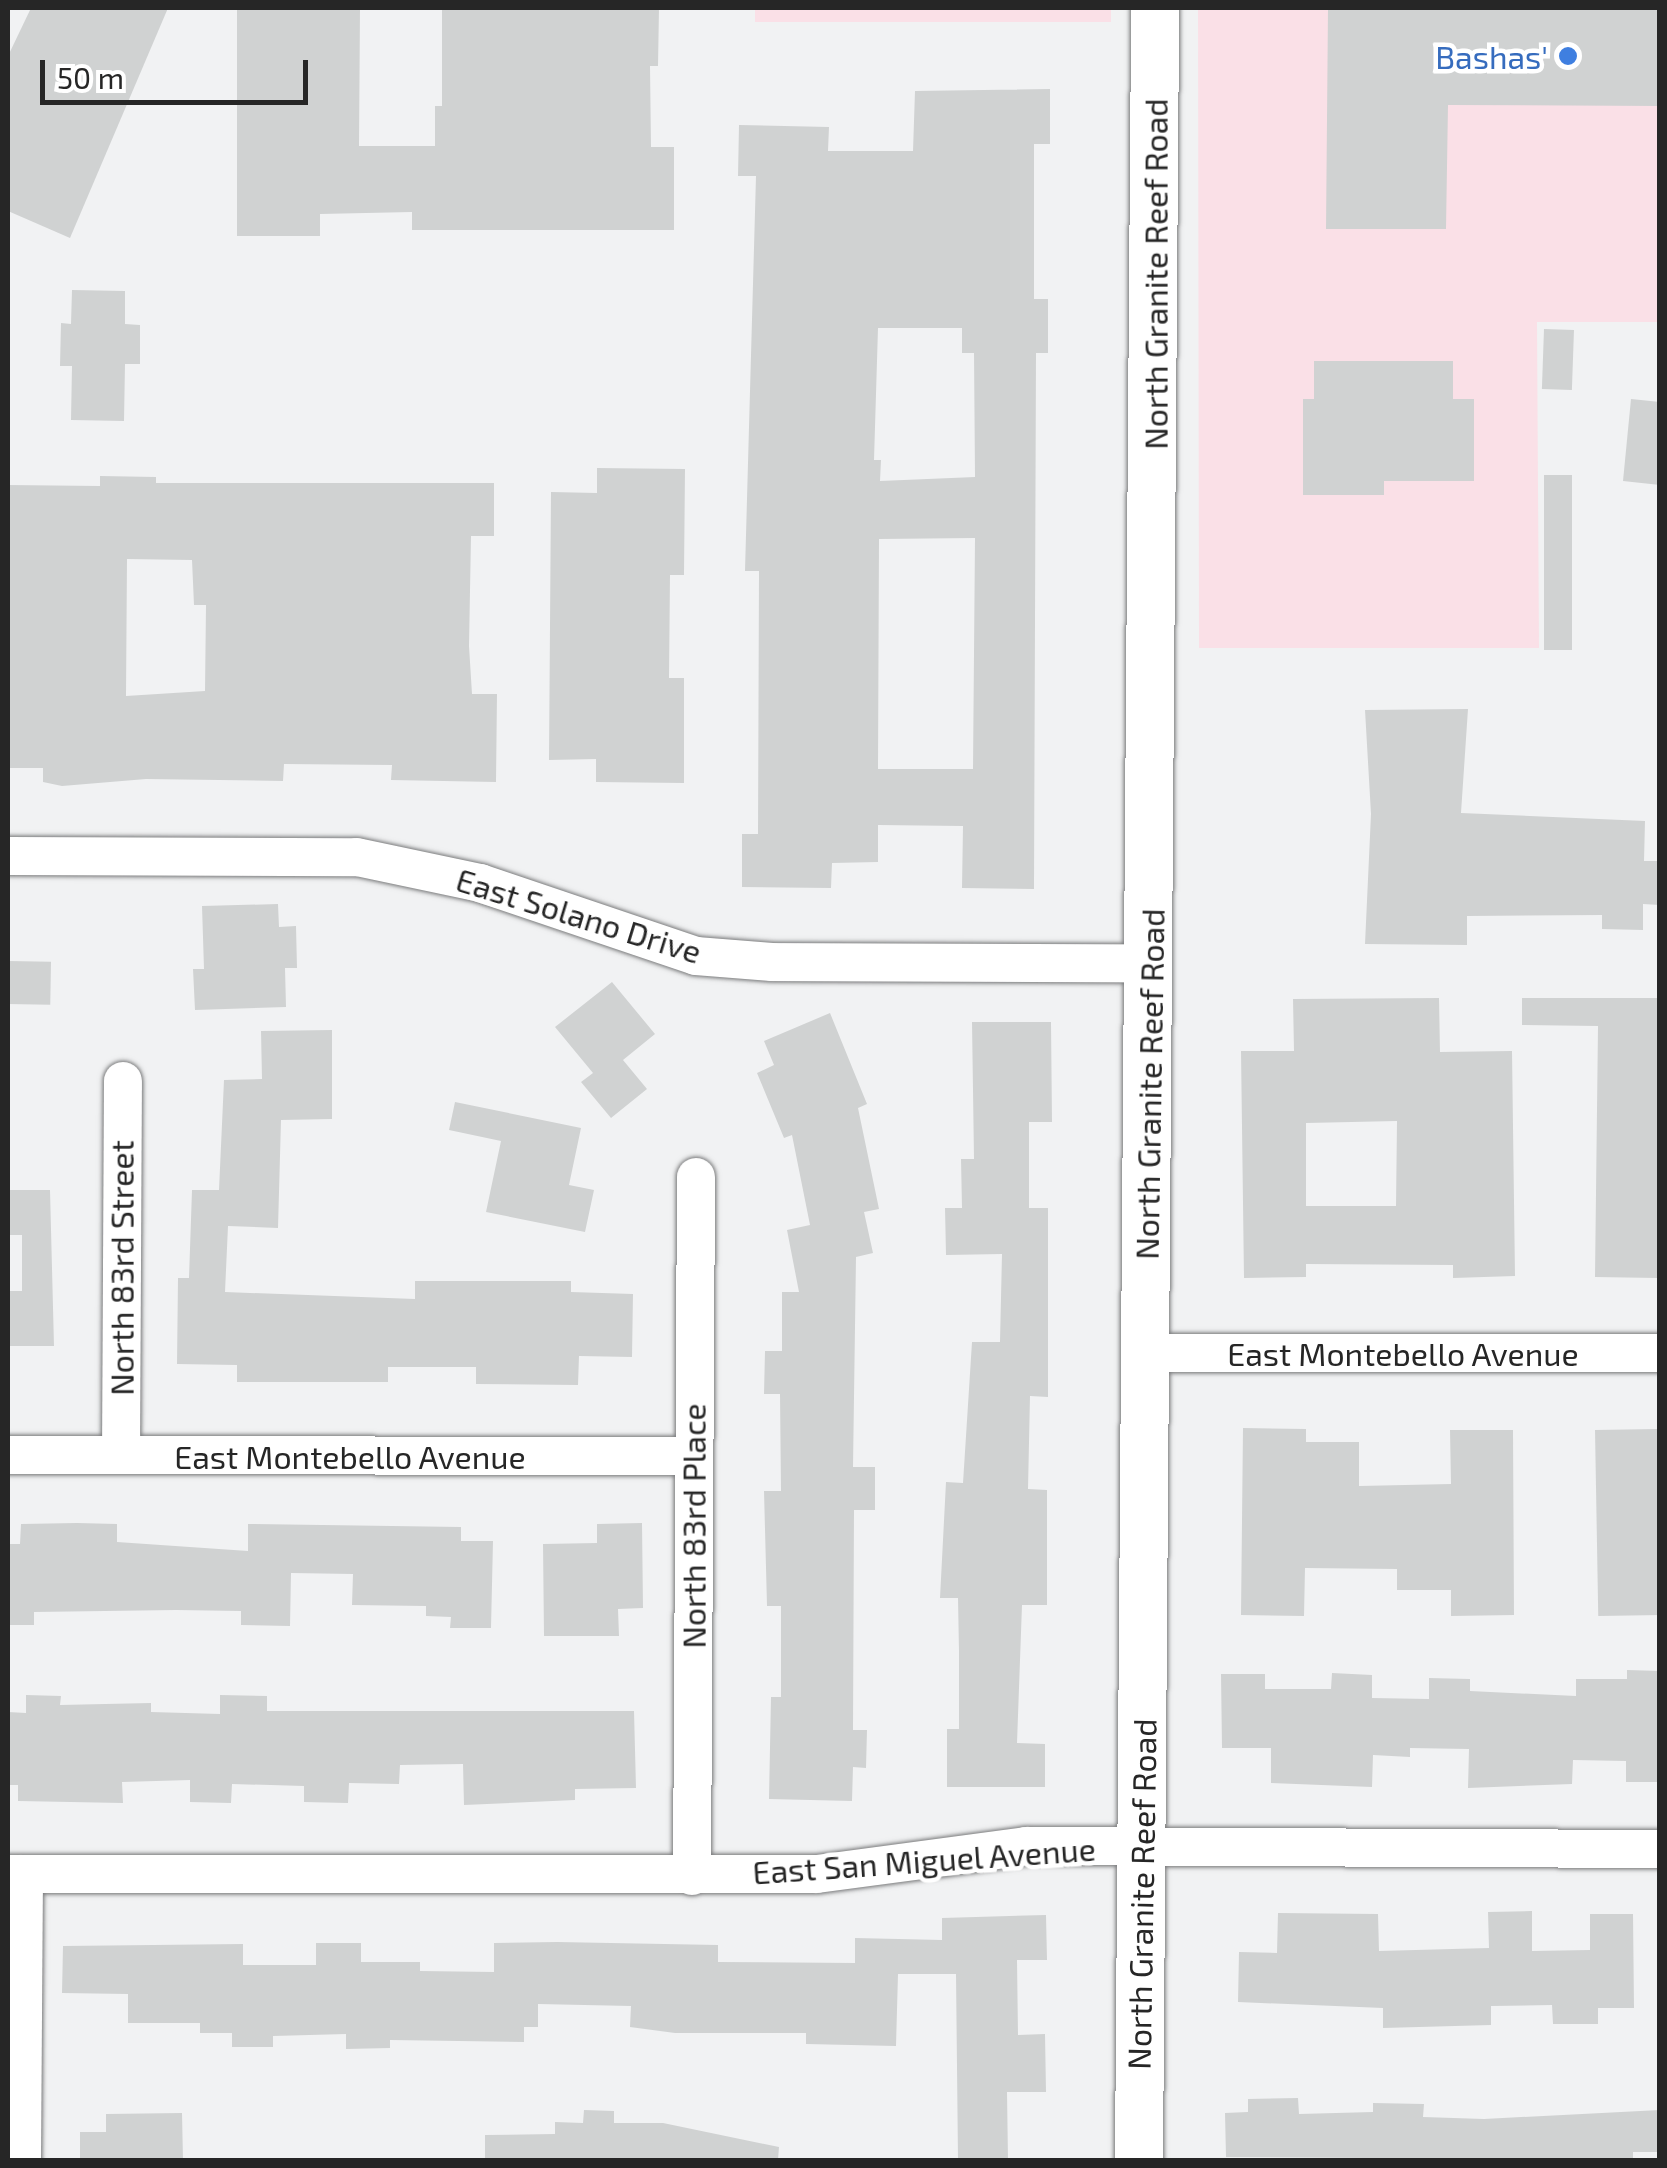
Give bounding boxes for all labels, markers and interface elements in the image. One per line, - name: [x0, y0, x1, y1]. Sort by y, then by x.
- place label: Bashas': [1435, 37, 1548, 75]
- scale bar: [45, 40, 312, 102]
- marker: Bashas': [1557, 45, 1579, 67]
- text: 50 m: [57, 59, 124, 95]
- street label: North Granite Reef Road: [1136, 98, 1174, 450]
- street label: East Solano Drive: [452, 859, 706, 971]
- street label: North Granite Reef Road: [1127, 908, 1171, 1260]
- street label: North 83rd Street: [102, 1140, 140, 1396]
- street label: East Montebello Avenue: [1227, 1334, 1579, 1372]
- street label: North 83rd Place: [674, 1403, 712, 1649]
- street label: East Montebello Avenue: [174, 1437, 526, 1475]
- street label: North Granite Reef Road: [1119, 1718, 1163, 2070]
- street label: East San Miguel Avenue: [750, 1829, 1098, 1891]

